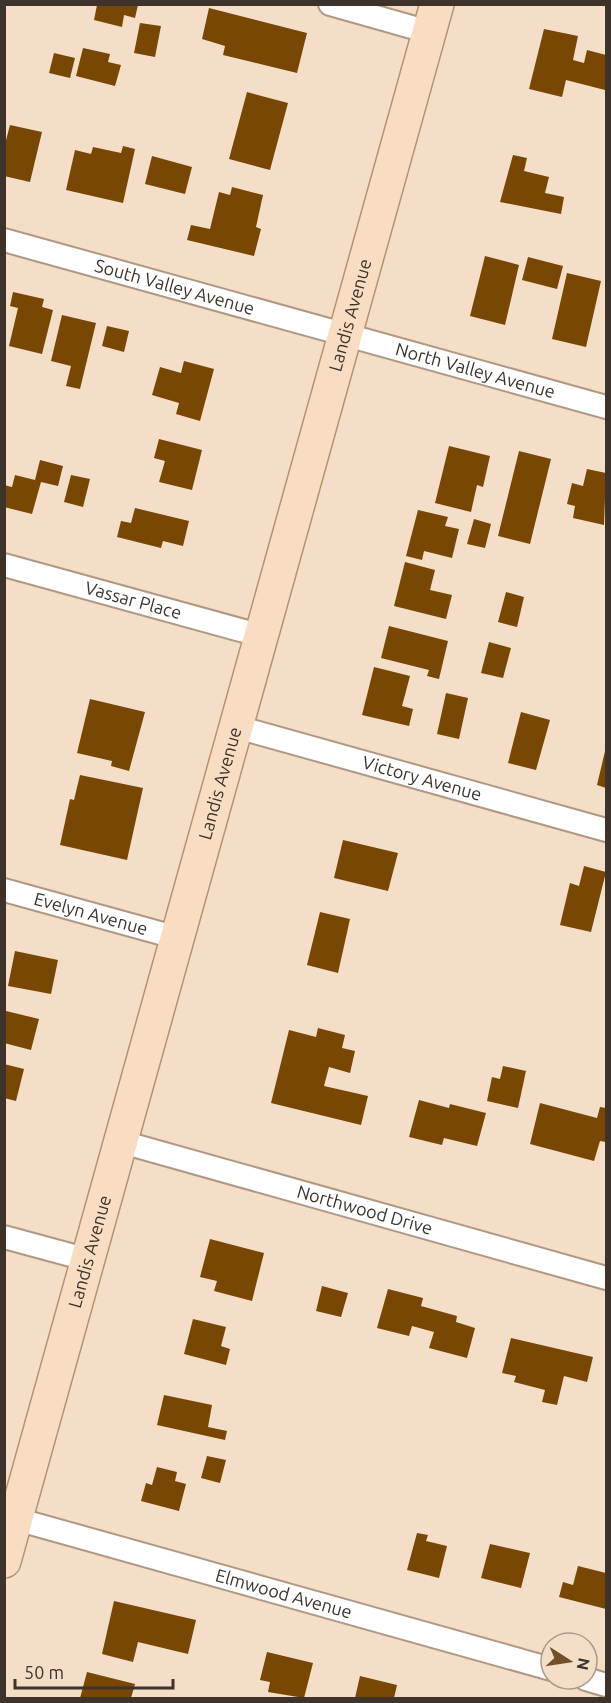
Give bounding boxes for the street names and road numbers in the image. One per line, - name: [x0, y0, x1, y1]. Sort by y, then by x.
- street label: South Valley Avenue: [93, 255, 257, 318]
- street label: Landis Avenue: [324, 256, 375, 374]
- street label: North Valley Avenue: [393, 338, 558, 401]
- street label: Vassar Place: [83, 577, 184, 622]
- street label: Landis Avenue: [194, 725, 244, 842]
- street label: Victory Avenue: [360, 751, 484, 804]
- street label: Evelyn Avenue: [32, 888, 150, 938]
- street label: Northwood Drive: [295, 1181, 435, 1238]
- street label: Landis Avenue: [64, 1193, 114, 1310]
- street label: Elmwood Avenue: [214, 1564, 354, 1622]

